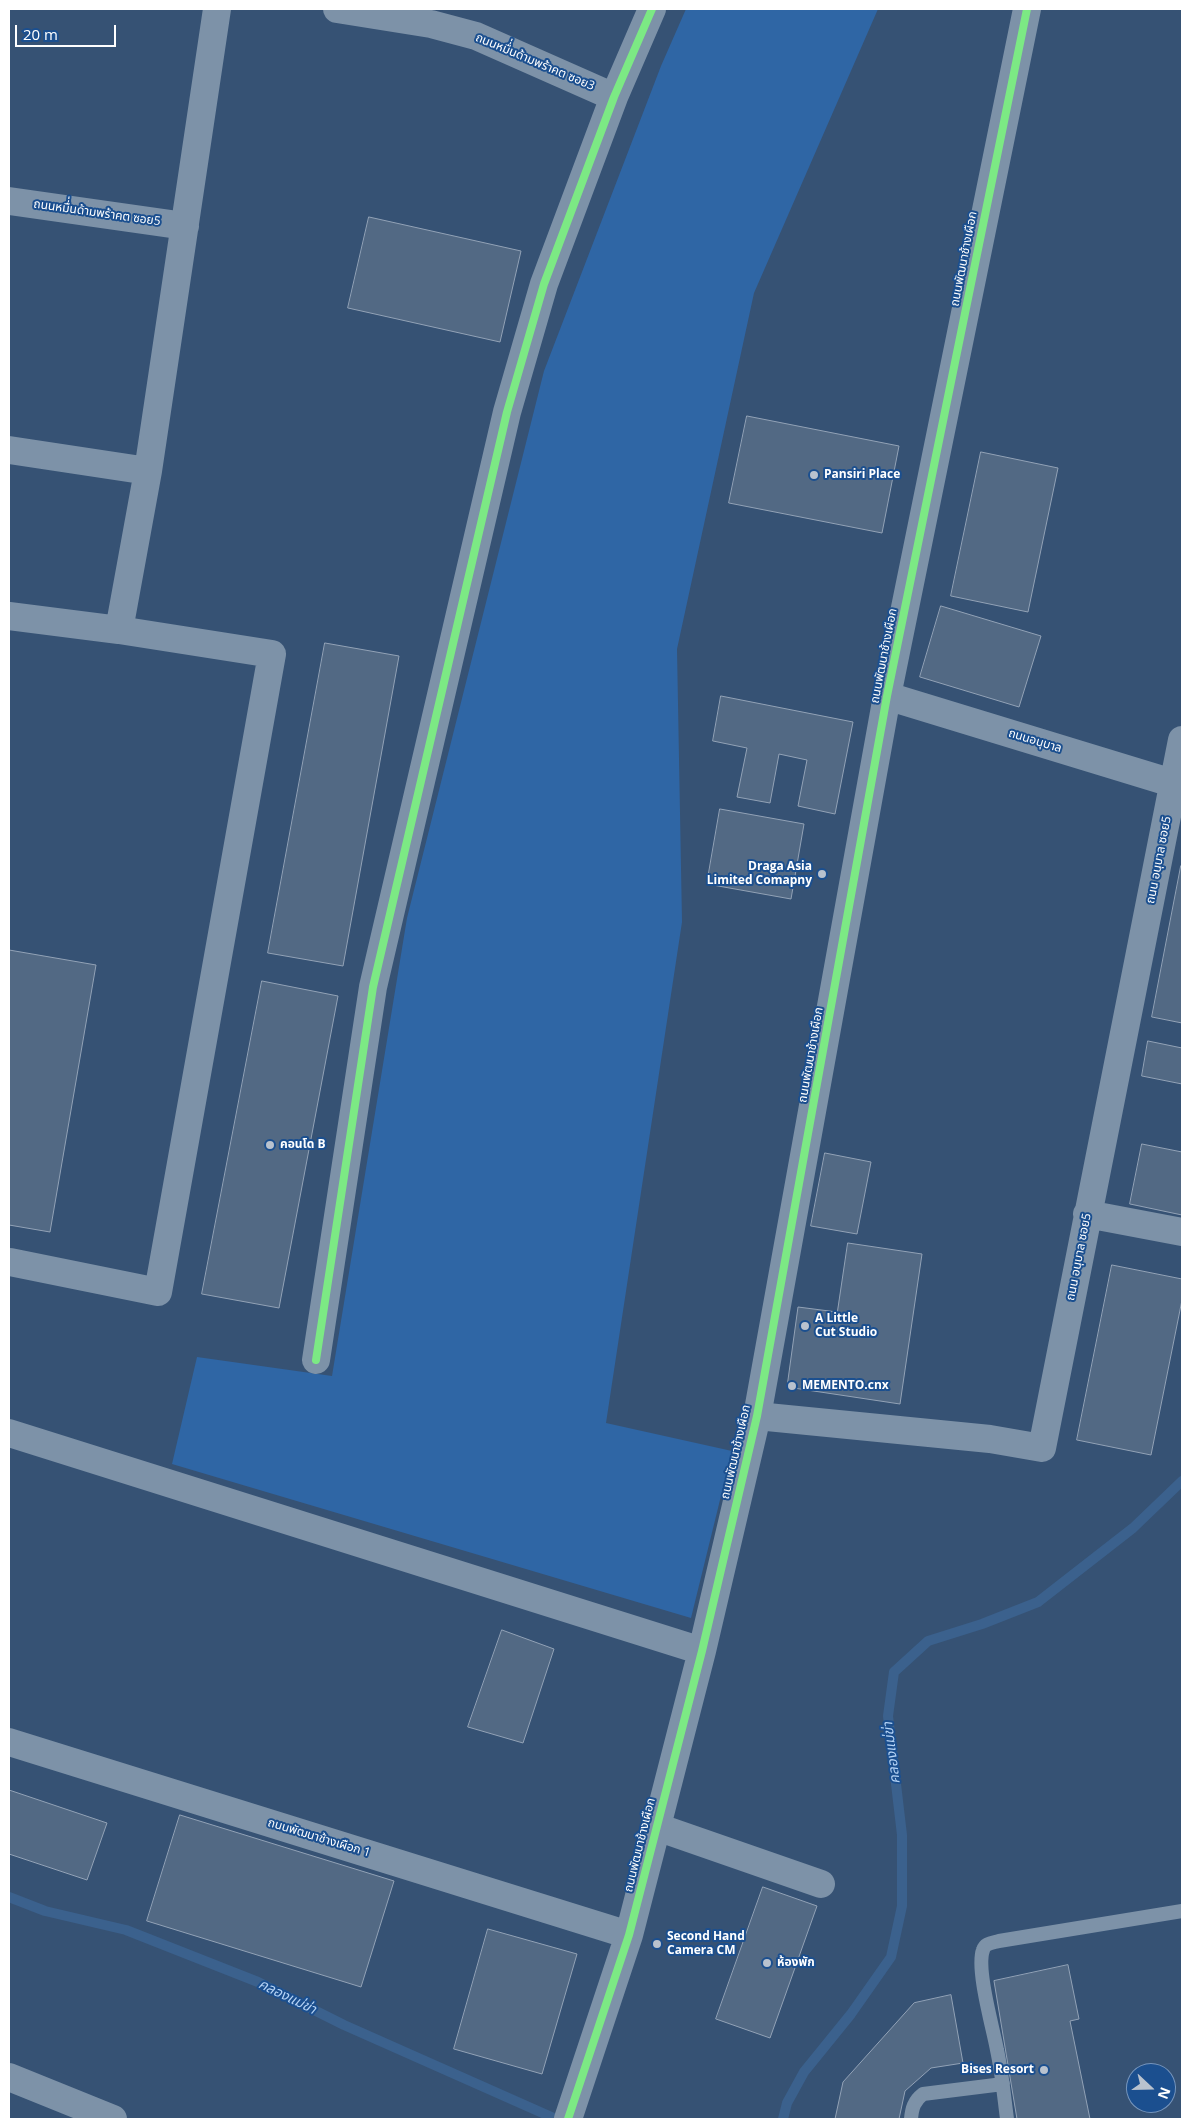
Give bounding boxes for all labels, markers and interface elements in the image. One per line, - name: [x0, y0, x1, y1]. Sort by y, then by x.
- scale bar: [18, 15, 119, 47]
- text: 20 m: [23, 24, 58, 44]
- street label: ถนนหมื่่นด้ามพร้าคต ซอย3: [473, 30, 597, 94]
- street label: ถนนหมื่่นด้ามพร้าคต ซอย5: [33, 197, 161, 229]
- street label: ถนนพัฒนาช้างเผือก: [948, 210, 980, 308]
- place label: Pansiri Place: [824, 468, 900, 482]
- marker: Pansiri Place: [808, 469, 820, 481]
- street label: ถนนพัฒนาช้างเผือก: [868, 607, 900, 705]
- street label: ถนนอนุบาล: [1007, 726, 1063, 756]
- street label: ถนน อนุบาล ซอย5: [1143, 815, 1175, 905]
- place label: Draga Asia Limited Comapny: [707, 860, 812, 888]
- marker: Draga Asia Limited Comapny: [816, 868, 828, 880]
- street label: ถนนพัฒนาช้างเผือก: [796, 1006, 826, 1104]
- place label: คอนโด B: [280, 1138, 325, 1152]
- marker: คอนโด B: [264, 1139, 276, 1151]
- street label: ถนน อนุบาล ซอย5: [1063, 1212, 1095, 1302]
- place label: A Little Cut Studio: [815, 1312, 877, 1340]
- marker: A Little Cut Studio: [799, 1320, 811, 1332]
- place label: MEMENTO.cnx: [802, 1379, 889, 1393]
- marker: MEMENTO.cnx: [786, 1380, 798, 1392]
- street label: ถนนพัฒนาช้างเผือก: [718, 1403, 754, 1501]
- water label: คลองแม่ข่า: [880, 1721, 904, 1785]
- street label: ถนนพัฒนาช้างเผือก: [621, 1796, 659, 1894]
- street label: ถนนพัฒนาช้างเผือก 1: [266, 1816, 372, 1860]
- place label: Second Hand Camera CM: [667, 1930, 745, 1958]
- marker: Second Hand Camera CM: [651, 1938, 663, 1950]
- place label: ห้องพัก: [777, 1956, 815, 1970]
- marker: ห้องพัก: [761, 1957, 773, 1969]
- water label: คลองแม่ข่า: [255, 1976, 319, 2018]
- place label: Bises Resort: [961, 2063, 1034, 2077]
- north arrow: [1126, 2063, 1176, 2113]
- marker: Bises Resort: [1038, 2064, 1050, 2076]
- text: N: [1154, 2084, 1175, 2102]

